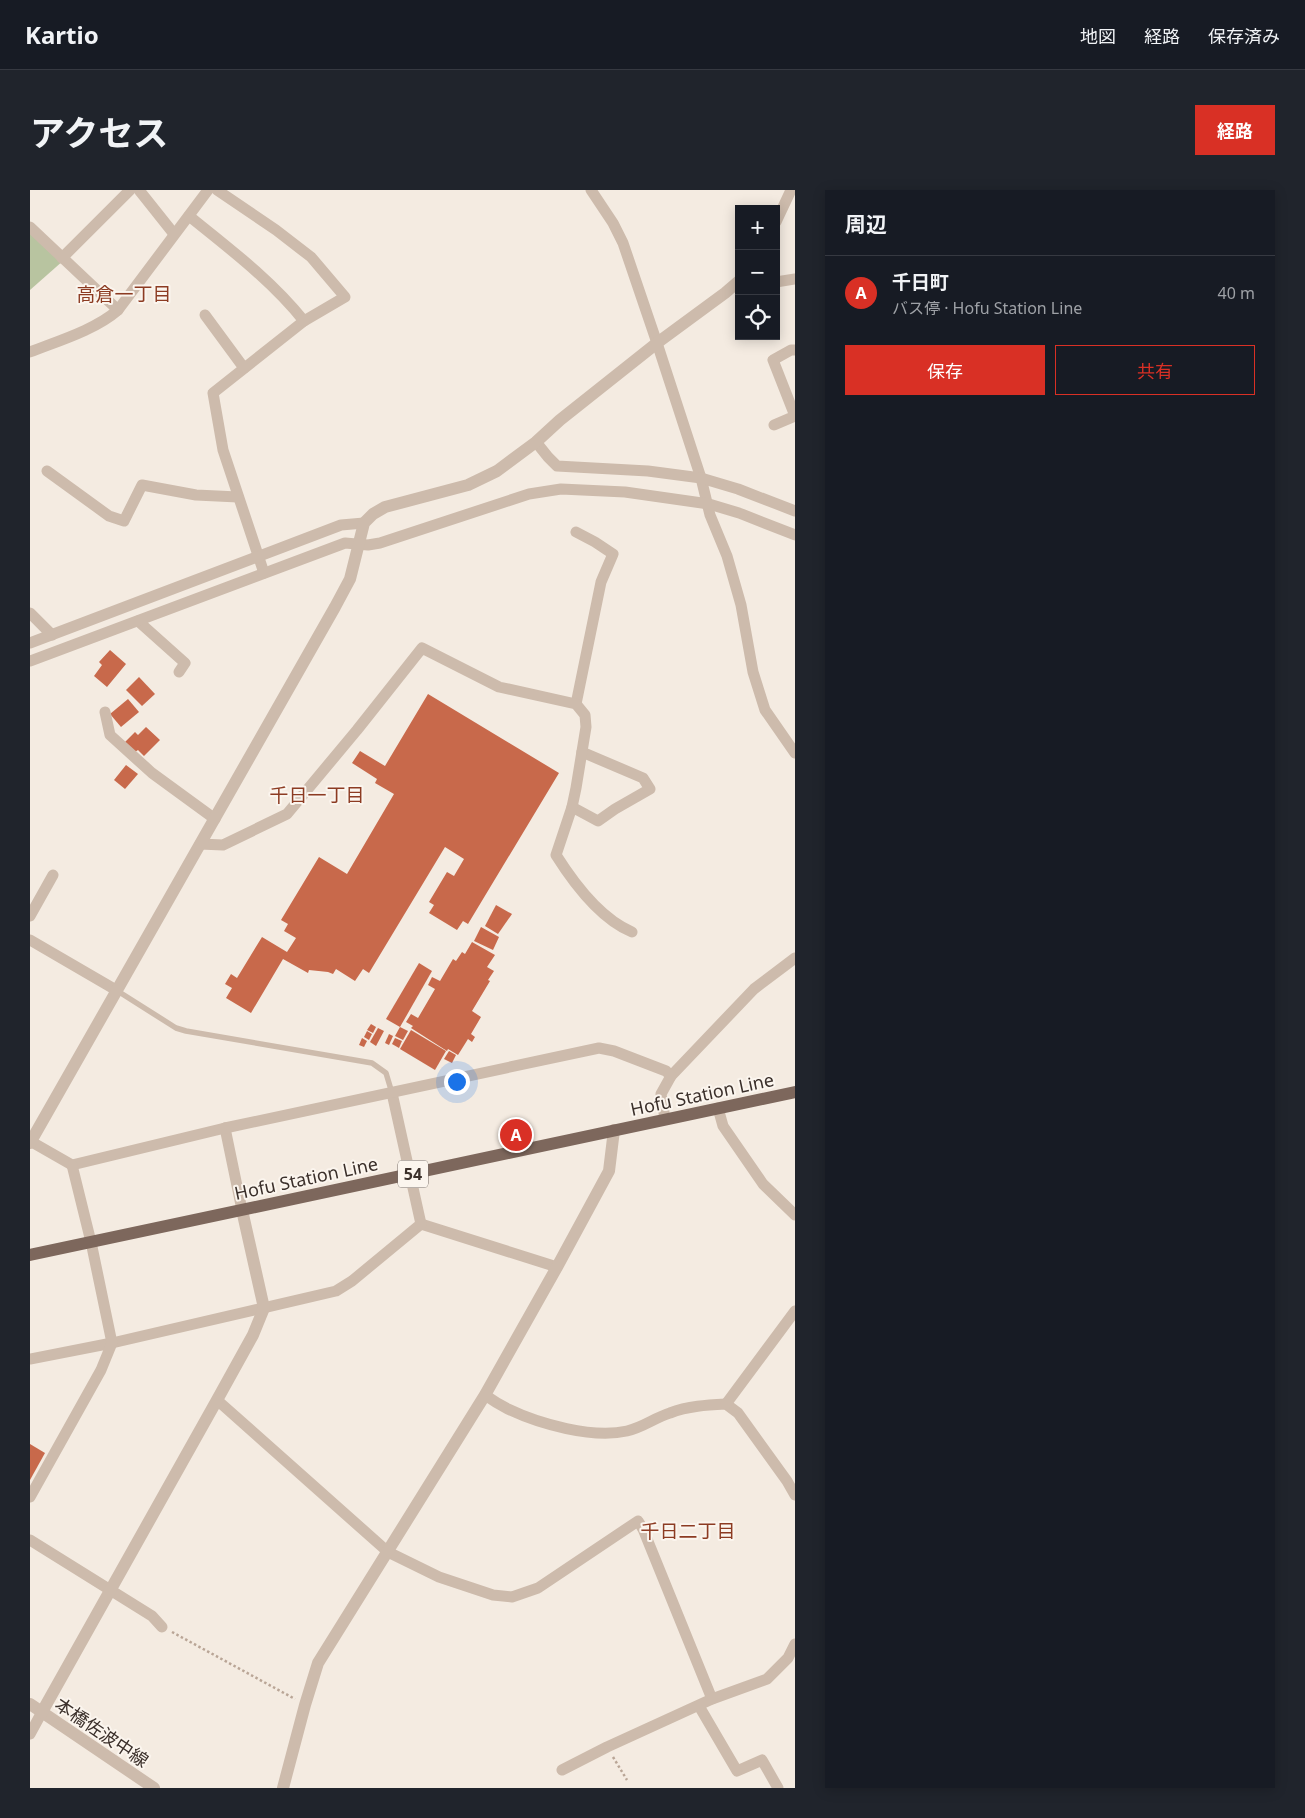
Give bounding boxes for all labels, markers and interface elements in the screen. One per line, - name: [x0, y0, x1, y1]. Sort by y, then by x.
- text: Kartio: [25, 18, 99, 51]
- text: 地図: [1080, 24, 1116, 48]
- text: 経路: [1144, 24, 1180, 48]
- text: 保存済み: [1208, 24, 1280, 48]
- button: 経路: [1195, 105, 1275, 155]
- text: アクセス: [30, 109, 168, 156]
- map controls: [735, 205, 780, 340]
- button: +: [735, 205, 780, 250]
- text: 周辺: [845, 210, 887, 238]
- button: −: [735, 250, 780, 295]
- text: 千日町: [892, 269, 949, 295]
- district label: 高倉一丁目: [76, 281, 172, 307]
- text: A: [855, 282, 867, 304]
- text: 40 m: [1218, 282, 1255, 304]
- button: locate: [735, 295, 780, 340]
- text: バス停 · Hofu Station Line: [892, 297, 1082, 319]
- button: 保存: [845, 345, 1045, 395]
- button: 共有: [1055, 345, 1255, 395]
- district label: 千日一丁目: [269, 782, 365, 808]
- street label: Hofu Station Line: [628, 1067, 776, 1121]
- your location: [444, 1069, 470, 1095]
- pin: A: [500, 1116, 532, 1154]
- street label: Hofu Station Line: [232, 1151, 380, 1205]
- road number: 54: [398, 1161, 428, 1188]
- district label: 千日二丁目: [640, 1518, 736, 1544]
- street label: 本橋佐波中線: [51, 1692, 153, 1772]

